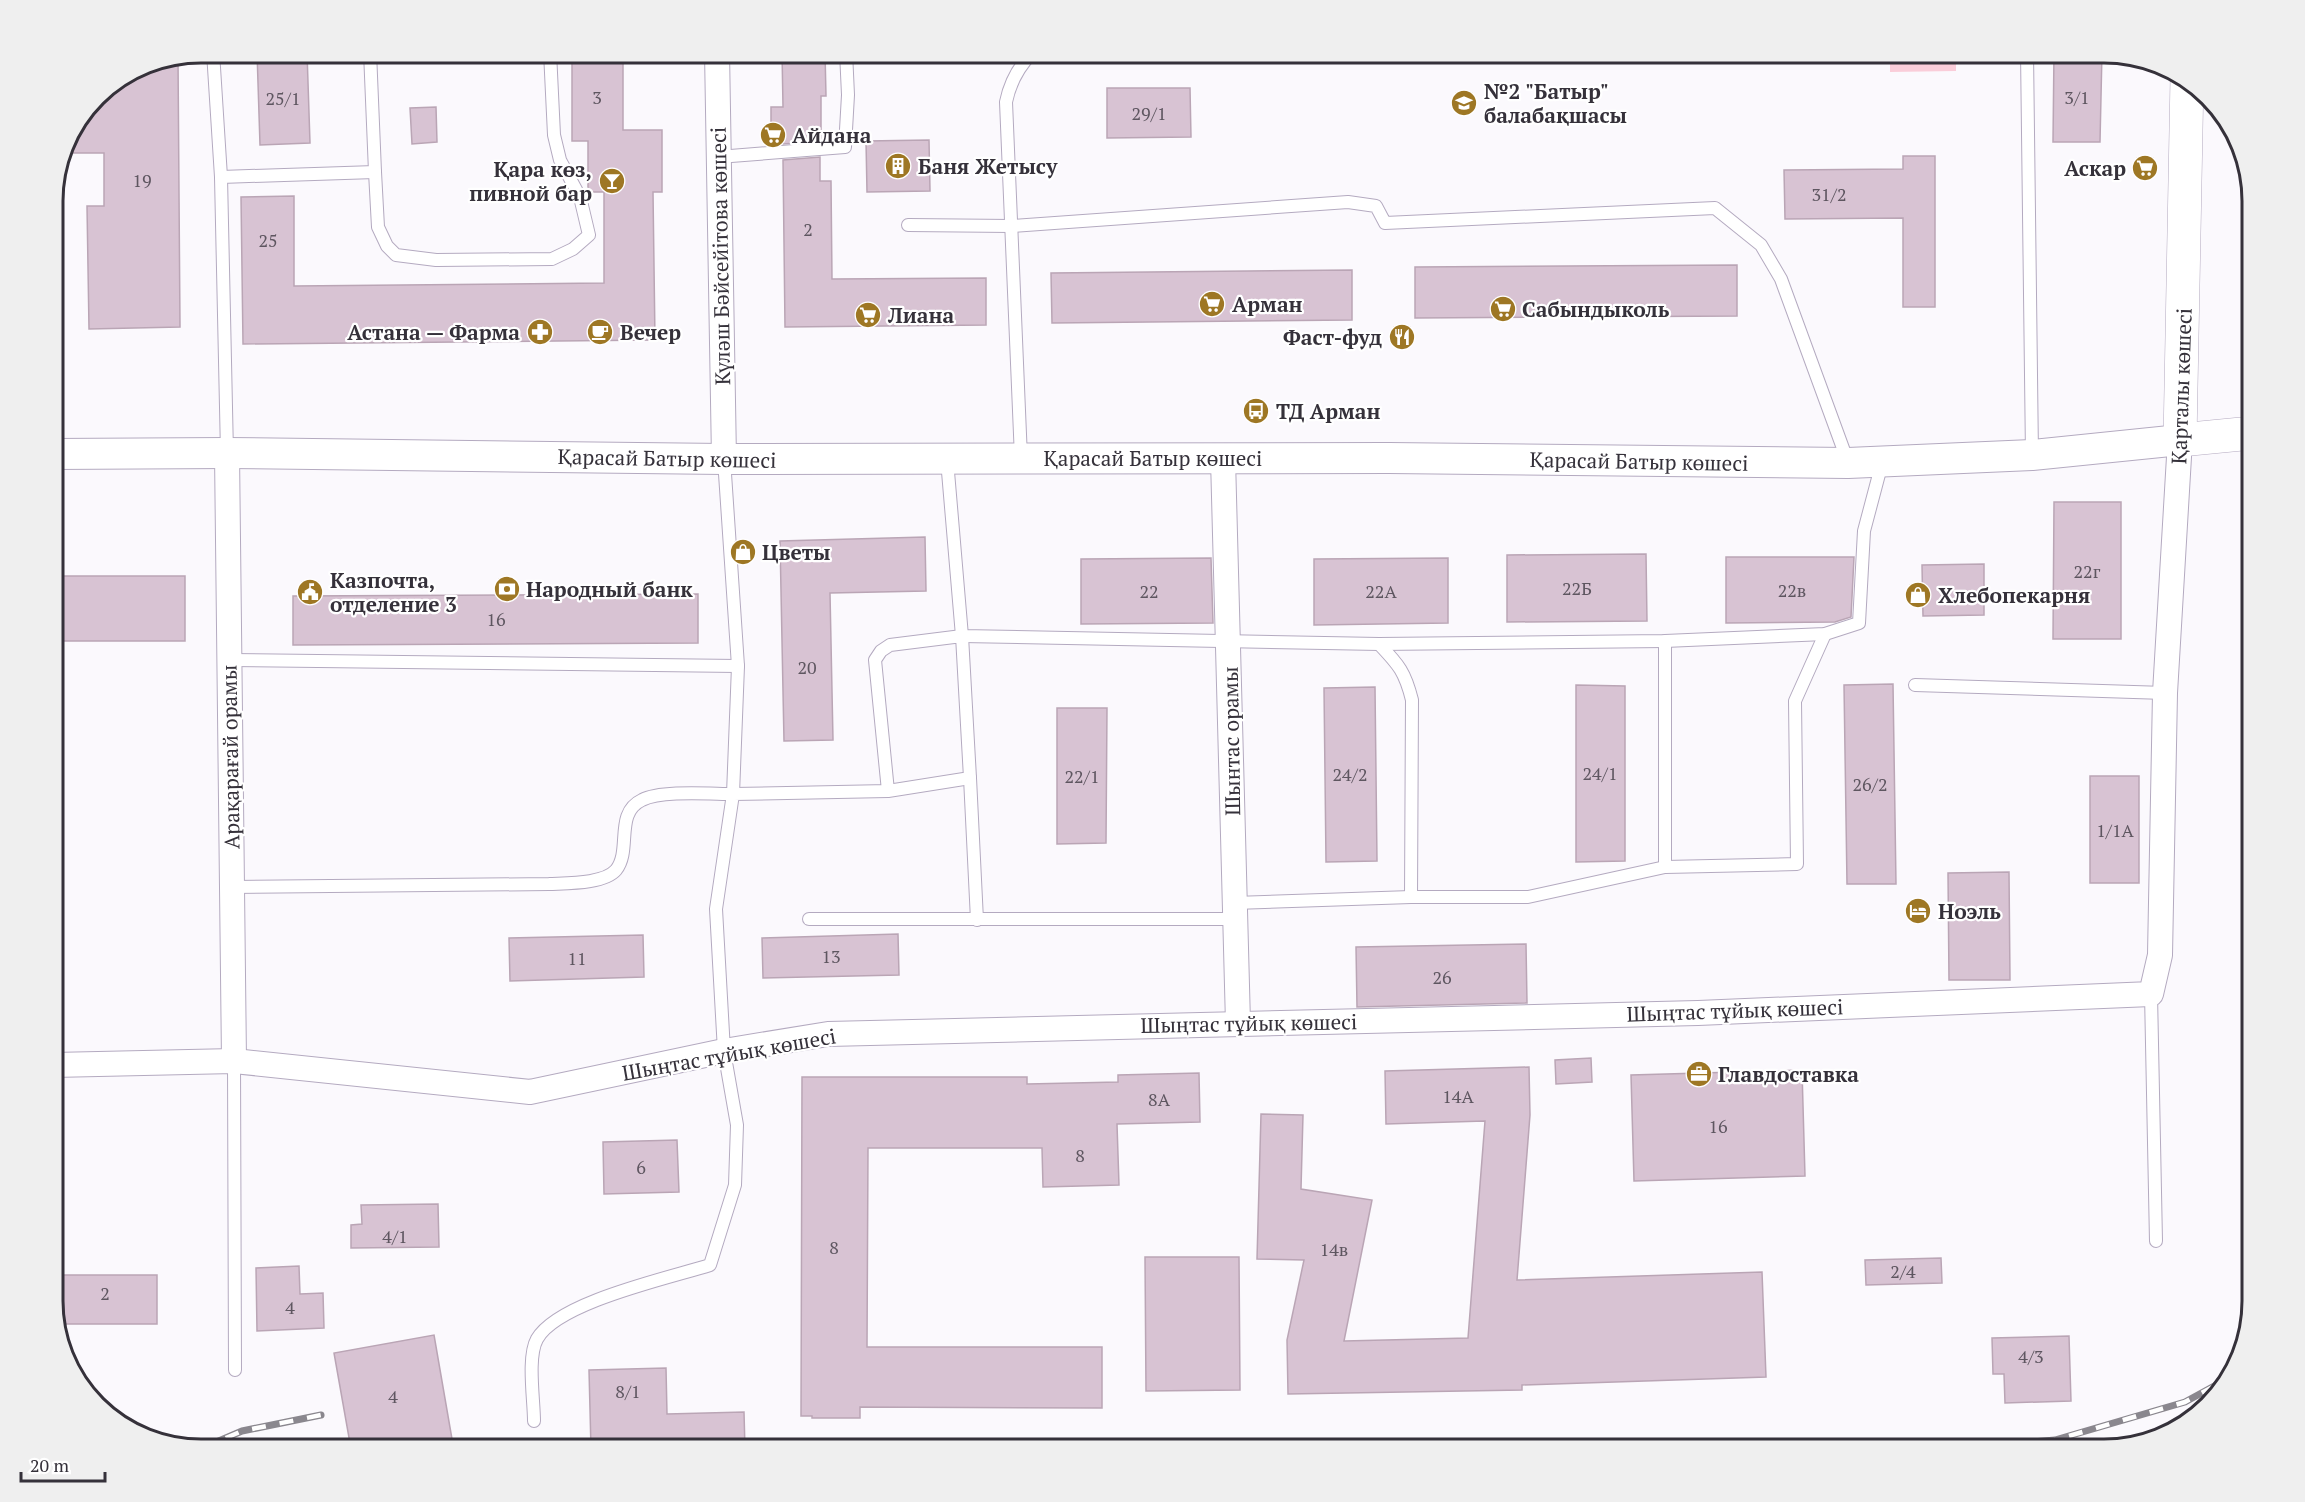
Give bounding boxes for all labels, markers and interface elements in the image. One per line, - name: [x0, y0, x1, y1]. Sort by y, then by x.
- place label: №2 "Батыр" балабақшасы: [1484, 77, 1627, 129]
- house number: 3: [592, 85, 602, 109]
- house number: 3/1: [2064, 85, 2090, 109]
- house number: 25/1: [266, 86, 300, 110]
- school or university icon: №2 "Батыр" балабақшасы: [1449, 88, 1479, 118]
- house number: 29/1: [1132, 101, 1166, 125]
- supermarket icon: Айдана: [758, 120, 788, 150]
- place label: Айдана: [792, 121, 872, 149]
- street label: Күләш Бәйсейітова көшесі: [704, 127, 736, 385]
- building icon: Баня Жетысу: [883, 151, 913, 181]
- place label: Баня Жетысу: [918, 152, 1058, 180]
- supermarket icon: Аскар: [2130, 153, 2160, 183]
- place label: Аскар: [2064, 154, 2126, 182]
- place label: Қара көз, пивной бар: [469, 155, 592, 207]
- bar icon: Қара көз, пивной бар: [597, 166, 627, 196]
- house number: 19: [132, 168, 152, 192]
- house number: 31/2: [1812, 182, 1846, 206]
- house number: 2: [803, 217, 813, 241]
- house number: 25: [258, 228, 278, 252]
- supermarket icon: Арман: [1197, 289, 1227, 319]
- place label: Арман: [1232, 290, 1303, 318]
- supermarket icon: Сабындыколь: [1488, 294, 1518, 324]
- place label: Сабындыколь: [1522, 295, 1670, 323]
- supermarket icon: Лиана: [853, 300, 883, 330]
- place label: Лиана: [887, 301, 954, 329]
- street label: Қарталы көшесі: [2164, 307, 2198, 465]
- pharmacy icon: Астана — Фарма: [525, 317, 555, 347]
- cafe icon: Вечер: [585, 317, 615, 347]
- place label: Астана — Фарма: [347, 318, 520, 346]
- place label: Вечер: [620, 318, 681, 346]
- restaurant icon: Фаст-фуд: [1387, 322, 1417, 352]
- place label: Фаст-фуд: [1283, 323, 1382, 351]
- bus stop icon: ТД Арман: [1241, 396, 1271, 426]
- place label: ТД Арман: [1276, 397, 1380, 425]
- street label: Қарасай Батыр көшесі: [557, 442, 777, 474]
- street label: Қарасай Батыр көшесі: [1044, 444, 1262, 472]
- street label: Қарасай Батыр көшесі: [1529, 445, 1749, 477]
- shop icon: Цветы: [728, 537, 758, 567]
- place label: Цветы: [762, 538, 831, 566]
- house number: 22г: [2074, 559, 2101, 583]
- place label: Казпочта, отделение 3: [330, 566, 457, 618]
- bank icon: Народный банк: [492, 574, 522, 604]
- place label: Народный банк: [526, 575, 693, 603]
- house number: 22Б: [1562, 576, 1592, 600]
- public building icon: Казпочта, отделение 3: [295, 577, 325, 607]
- house number: 22в: [1778, 578, 1806, 602]
- house number: 22: [1139, 579, 1159, 603]
- house number: 22А: [1365, 579, 1397, 603]
- shop icon: Хлебопекарня: [1903, 580, 1933, 610]
- place label: Хлебопекарня: [1938, 581, 2090, 609]
- house number: 16: [486, 607, 506, 631]
- house number: 20: [797, 655, 817, 679]
- street label: Арақарағай орамы: [214, 665, 246, 849]
- street label: Шынтас орамы: [1216, 666, 1246, 816]
- house number: 24/1: [1583, 761, 1617, 785]
- house number: 24/2: [1333, 762, 1367, 786]
- house number: 22/1: [1065, 764, 1099, 788]
- house number: 26/2: [1853, 772, 1887, 796]
- house number: 1/1А: [2096, 818, 2135, 842]
- hotel icon: Ноэль: [1903, 896, 1933, 926]
- place label: Ноэль: [1938, 897, 2001, 925]
- house number: 13: [821, 944, 841, 968]
- house number: 11: [567, 946, 587, 970]
- house number: 26: [1432, 965, 1452, 989]
- street label: Шыңтас тұйық көшесі: [1626, 992, 1844, 1028]
- street label: Шыңтас тұйық көшесі: [1140, 1007, 1358, 1039]
- street label: Шыңтас тұйық көшесі: [620, 1021, 838, 1087]
- office icon: Главдоставка: [1684, 1059, 1714, 1089]
- place label: Главдоставка: [1718, 1060, 1859, 1088]
- house number: 14А: [1442, 1084, 1474, 1108]
- house number: 8А: [1148, 1087, 1171, 1111]
- house number: 16: [1708, 1114, 1728, 1138]
- house number: 8: [1075, 1143, 1085, 1167]
- house number: 6: [636, 1155, 646, 1179]
- house number: 4/1: [382, 1224, 408, 1248]
- house number: 8: [829, 1235, 839, 1259]
- house number: 14в: [1320, 1237, 1348, 1261]
- house number: 2/4: [1890, 1259, 1916, 1283]
- house number: 2: [100, 1281, 110, 1305]
- house number: 4: [285, 1295, 295, 1319]
- house number: 4/3: [2018, 1344, 2044, 1368]
- house number: 8/1: [615, 1379, 641, 1403]
- house number: 4: [388, 1384, 398, 1408]
- scale bar: [21, 1445, 105, 1483]
- text: 20 m: [30, 1453, 70, 1477]

